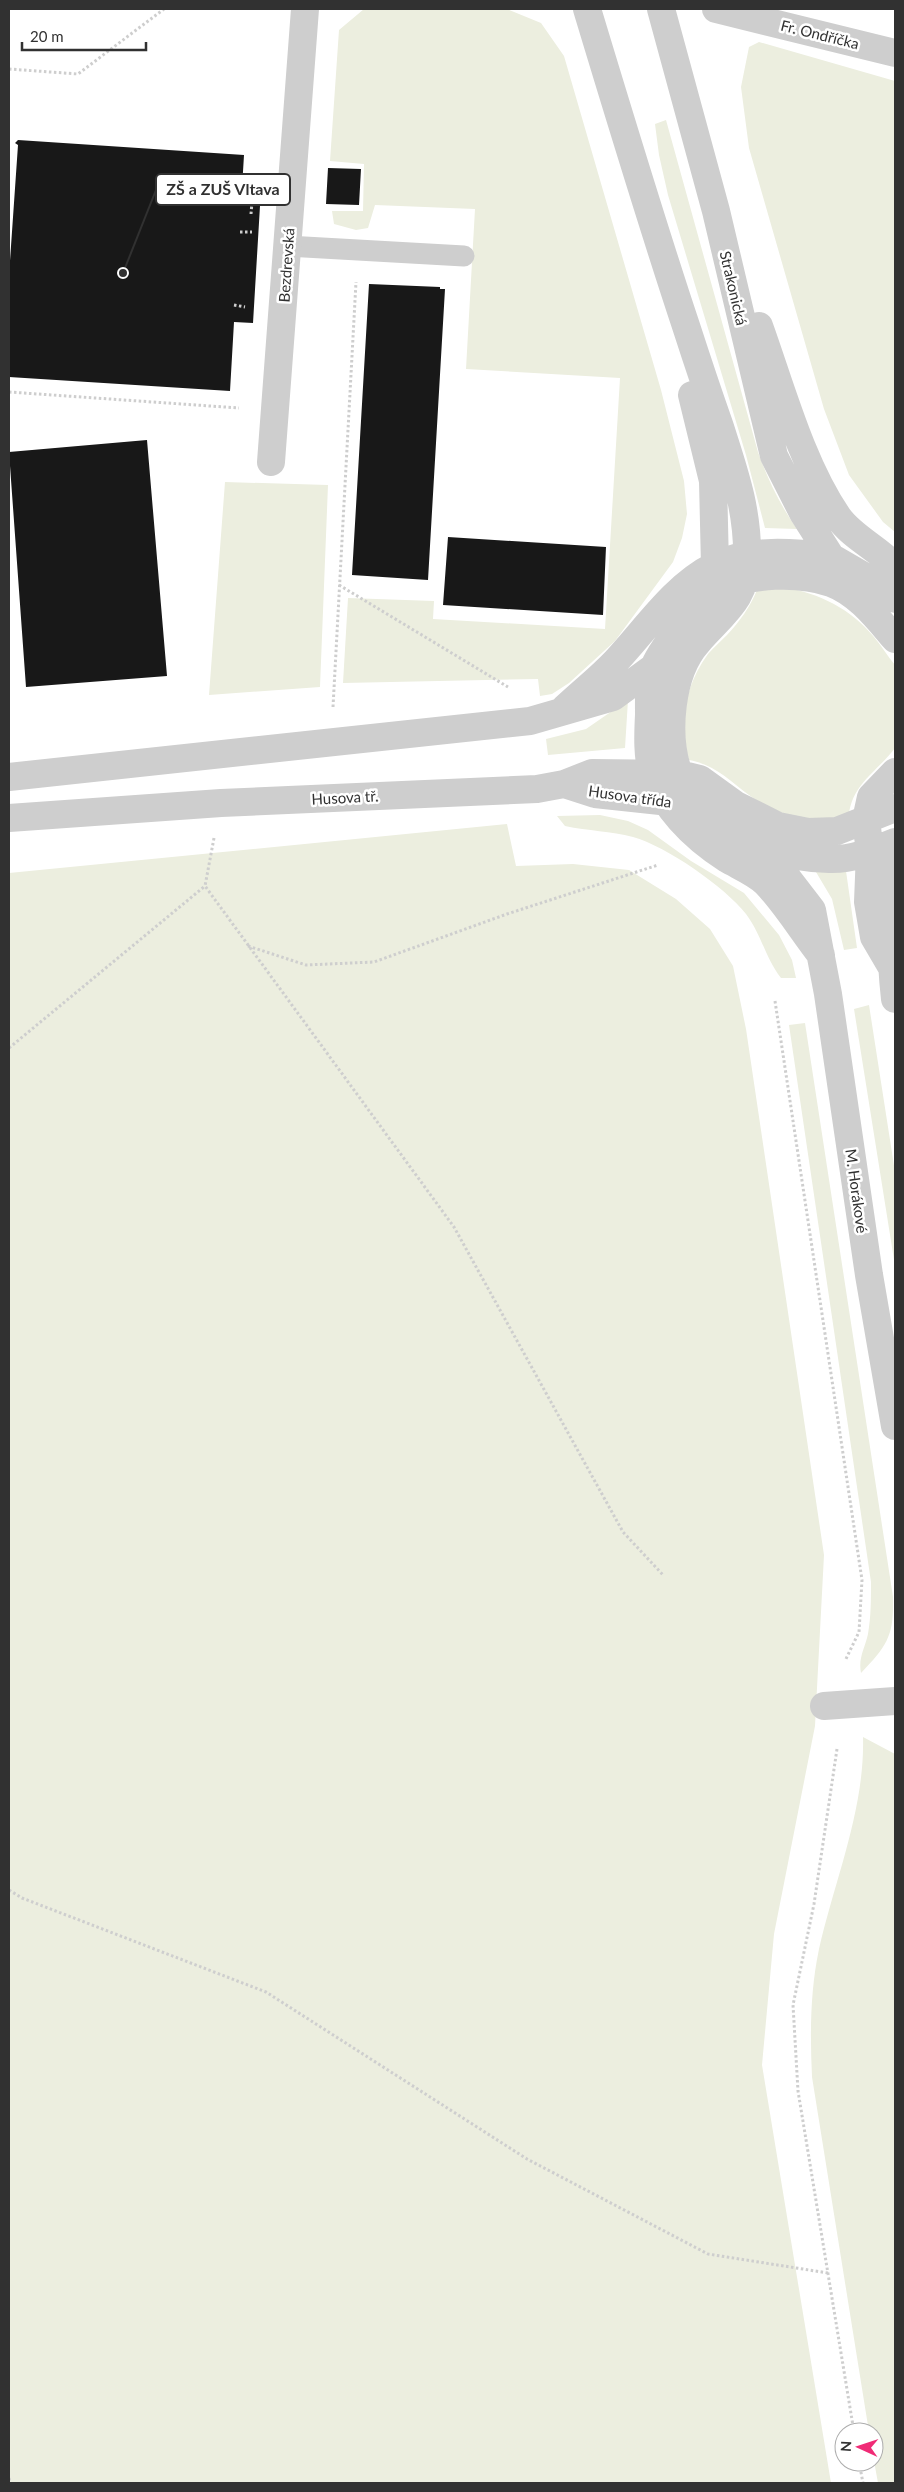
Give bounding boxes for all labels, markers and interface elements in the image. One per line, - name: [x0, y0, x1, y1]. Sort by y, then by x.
- street label: Fr. Ondříčka: [779, 16, 861, 52]
- scale bar: [22, 20, 146, 52]
- text: 20 m: [30, 27, 64, 45]
- callout: ZŠ a ZUŠ Vltava: [156, 174, 290, 205]
- text: ZŠ a ZUŠ Vltava: [166, 179, 280, 198]
- street label: Bezdrevská: [274, 227, 298, 303]
- street label: Strakonická: [717, 249, 751, 327]
- street label: Husova třída: [587, 781, 673, 811]
- street label: Husova tř.: [311, 786, 379, 808]
- street label: M. Horákové: [842, 1148, 872, 1234]
- north arrow: [834, 2422, 884, 2472]
- text: N: [837, 2440, 854, 2452]

